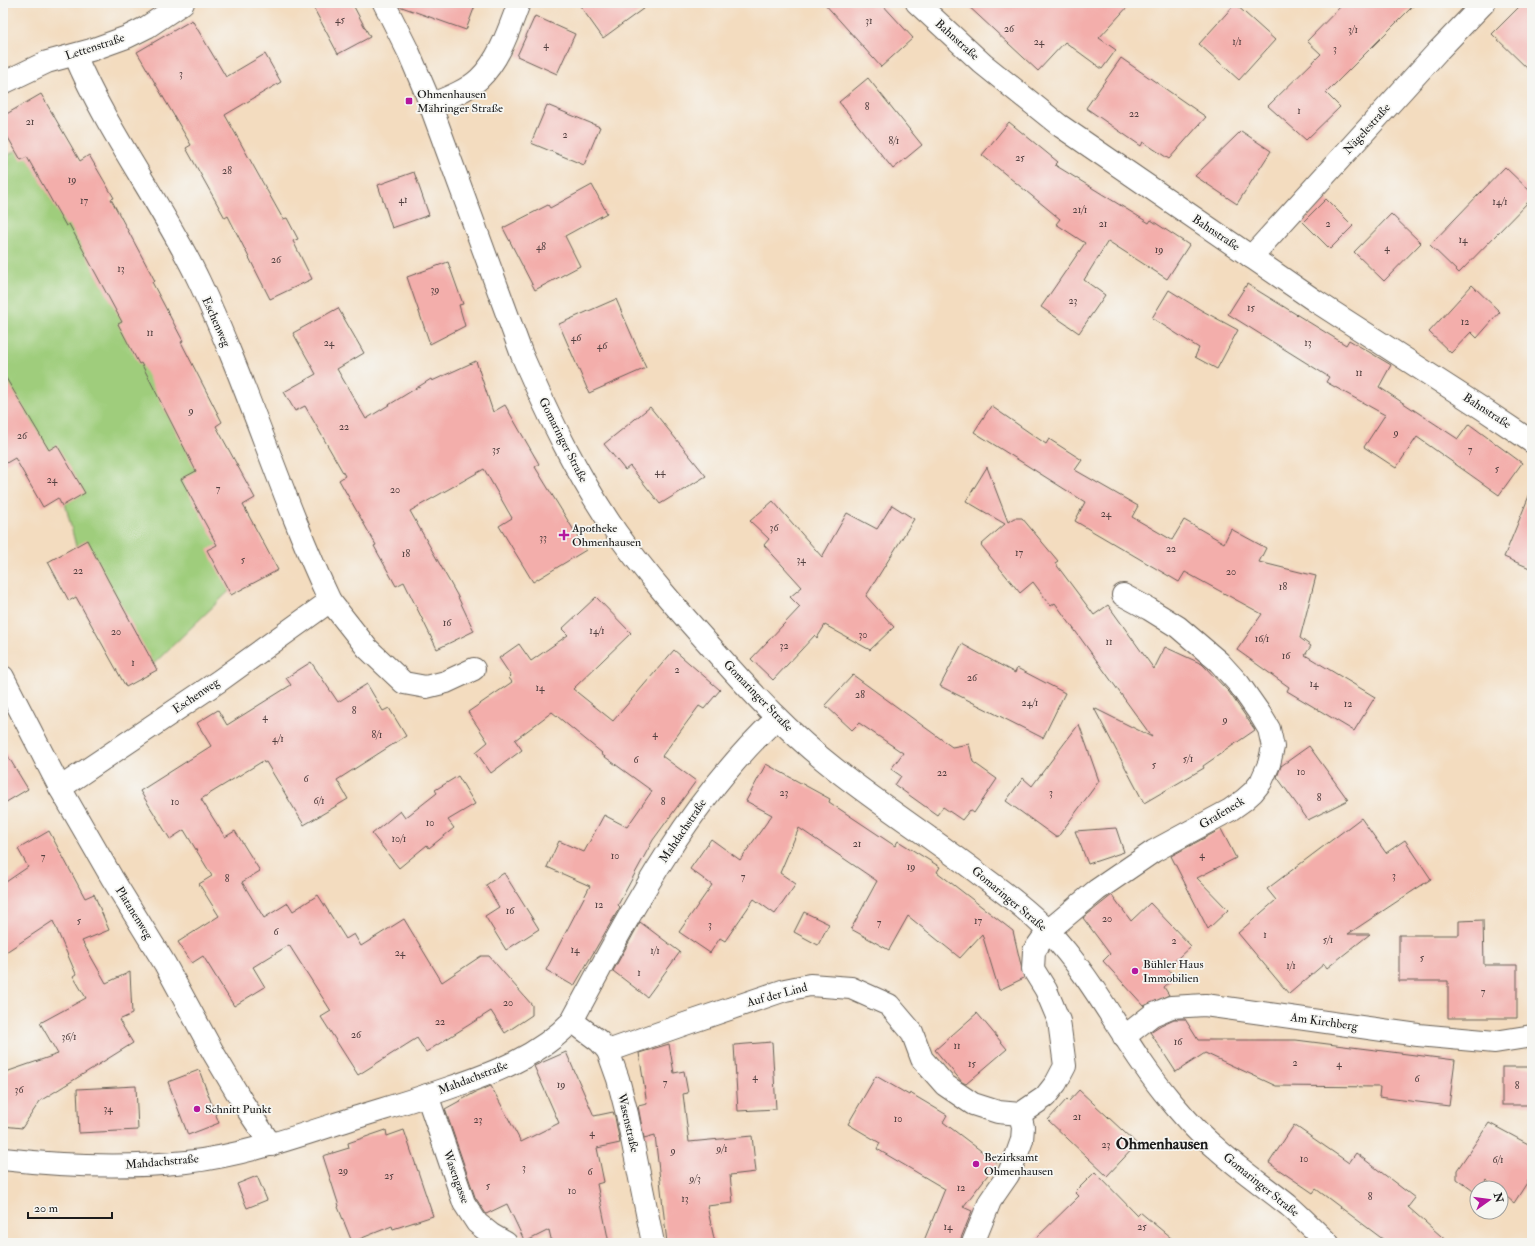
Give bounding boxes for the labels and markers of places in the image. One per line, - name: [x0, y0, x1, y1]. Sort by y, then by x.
- place label: Ohmenhausen Mähringer Straße: [417, 87, 503, 116]
- marker: Ohmenhausen Mähringer Straße: [404, 96, 414, 106]
- place label: Apotheke Ohmenhausen: [571, 521, 641, 550]
- marker: Apotheke Ohmenhausen: [559, 530, 569, 540]
- place label: Bühler Haus Immobilien: [1143, 957, 1204, 986]
- marker: Bühler Haus Immobilien: [1130, 966, 1140, 976]
- place label: Schnitt Punkt: [205, 1102, 271, 1117]
- marker: Schnitt Punkt: [192, 1104, 202, 1114]
- place label: Bezirksamt Ohmenhausen: [984, 1150, 1053, 1179]
- marker: Bezirksamt Ohmenhausen: [971, 1159, 981, 1169]

